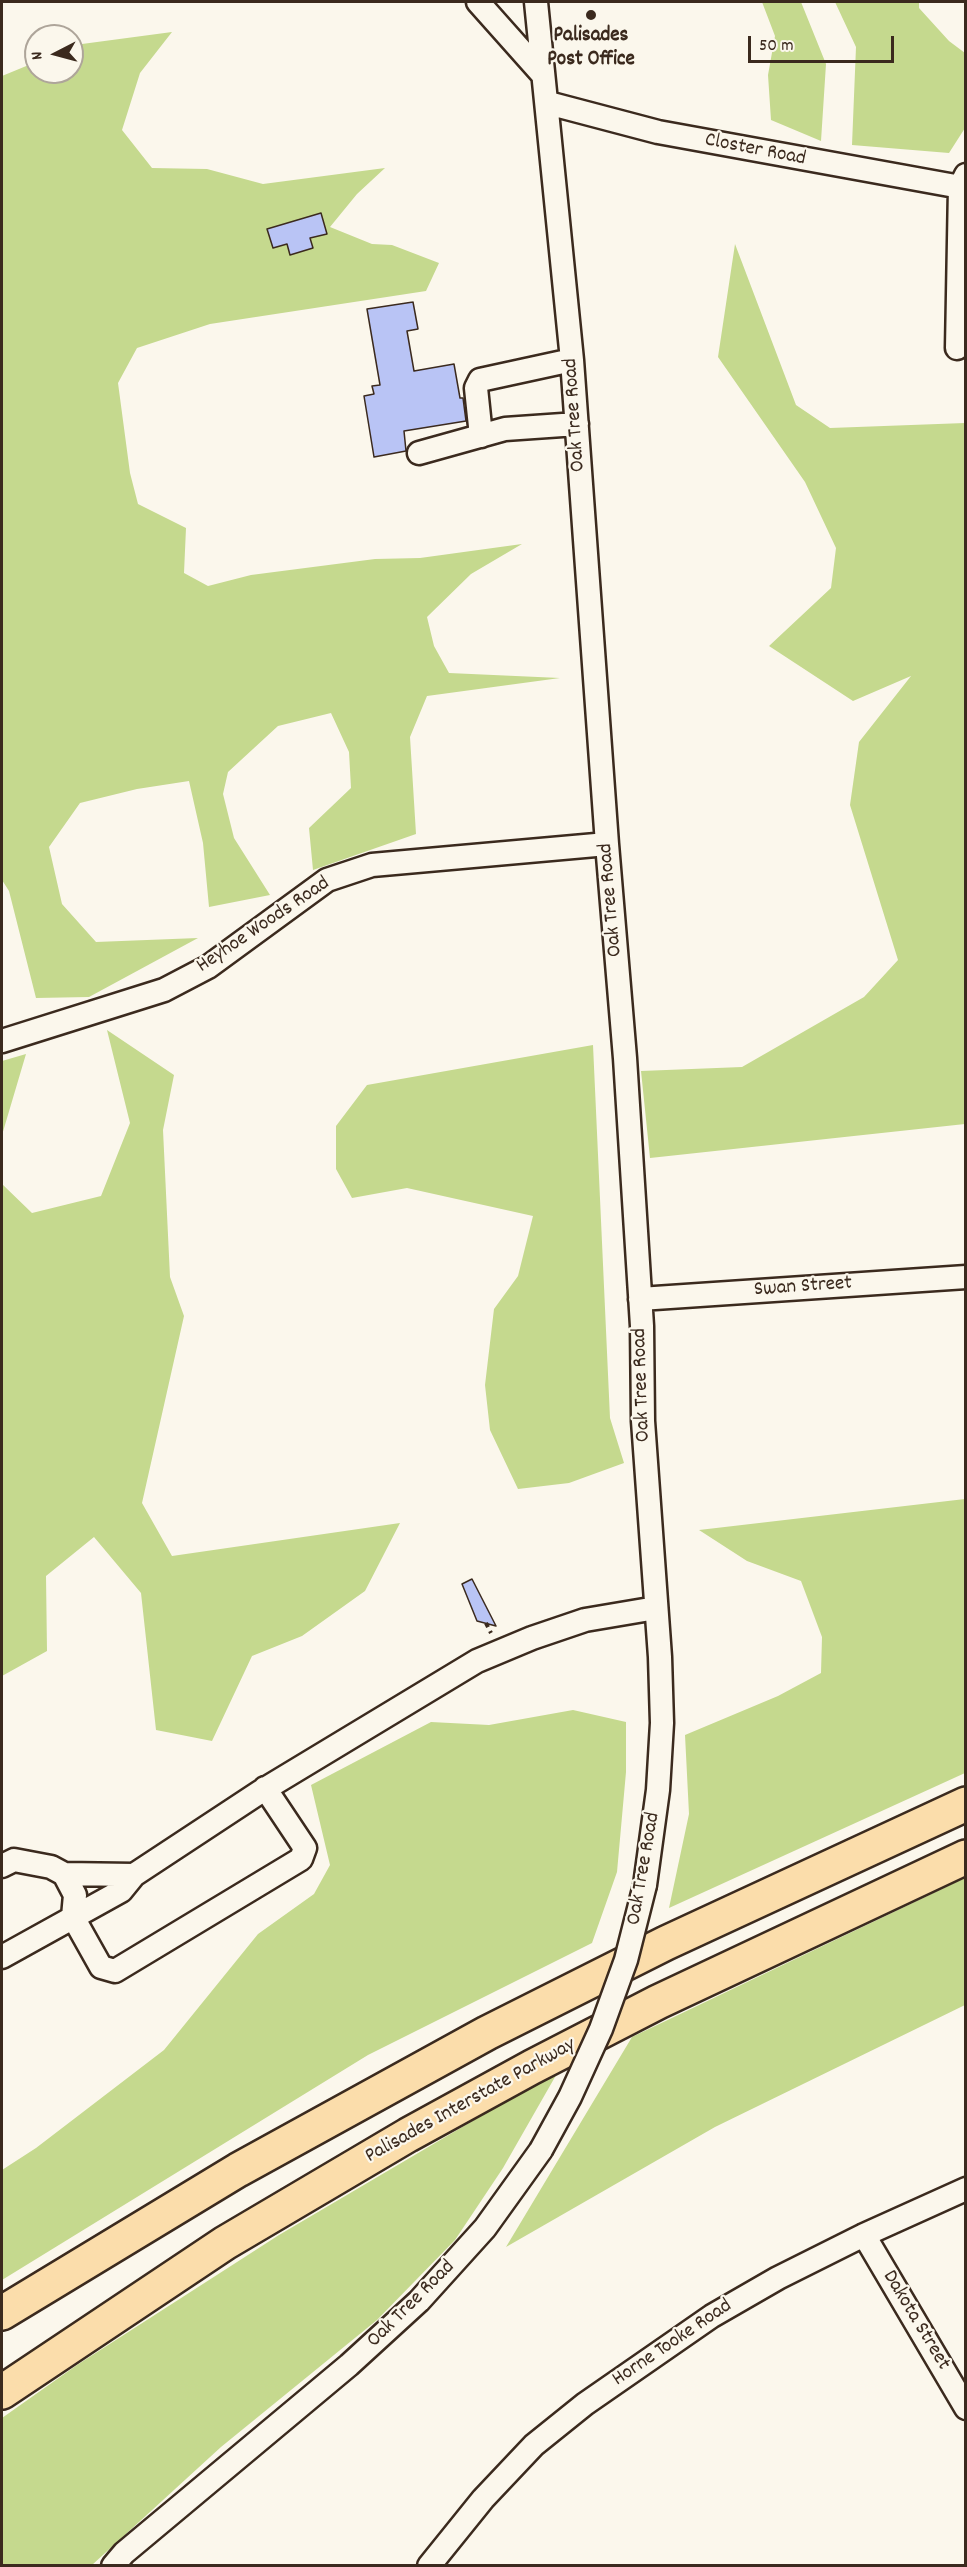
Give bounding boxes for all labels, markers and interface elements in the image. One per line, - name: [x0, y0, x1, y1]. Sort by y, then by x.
- marker: Palisades Post Office: [584, 8, 598, 22]
- north arrow: [24, 24, 84, 84]
- place label: Palisades Post Office: [547, 24, 635, 74]
- scale bar: [751, 24, 896, 62]
- text: 50 m: [759, 34, 794, 59]
- text: N: [26, 51, 49, 61]
- street label: Closter Road: [702, 129, 808, 173]
- street label: Oak Tree Road: [559, 357, 593, 473]
- street label: Oak Tree Road: [594, 842, 630, 958]
- street label: Heyhoe Woods Road: [193, 872, 335, 980]
- street label: Swan Street: [753, 1272, 853, 1304]
- street label: Oak Tree Road: [628, 1328, 658, 1442]
- street label: Oak Tree Road: [623, 1811, 667, 1927]
- street label: Palisades Interstate Parkway: [361, 2034, 581, 2170]
- street label: Oak Tree Road: [363, 2256, 461, 2354]
- street label: Dakota Street: [875, 2266, 955, 2376]
- street label: Horne Tooke Road: [608, 2295, 738, 2393]

